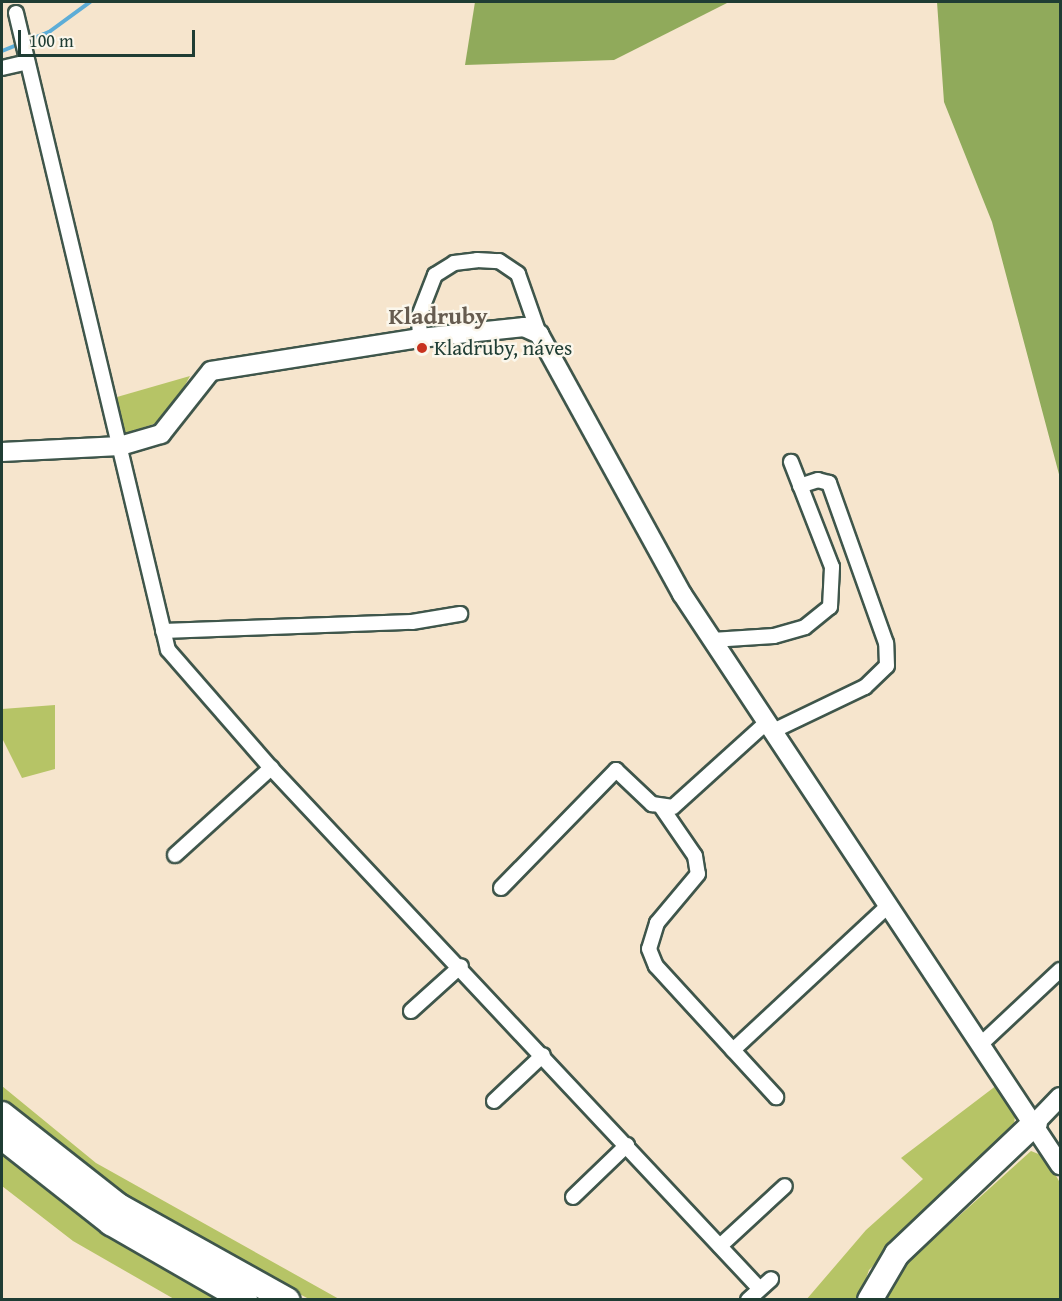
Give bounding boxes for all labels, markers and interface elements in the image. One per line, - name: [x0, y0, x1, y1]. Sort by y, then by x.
- scale bar: [21, 18, 198, 56]
- text: 100 m: [29, 27, 74, 54]
- district label: Kladruby: [389, 302, 487, 330]
- place label: Kladruby, náves: [434, 335, 572, 361]
- marker: Kladruby, náves: [415, 341, 429, 355]

